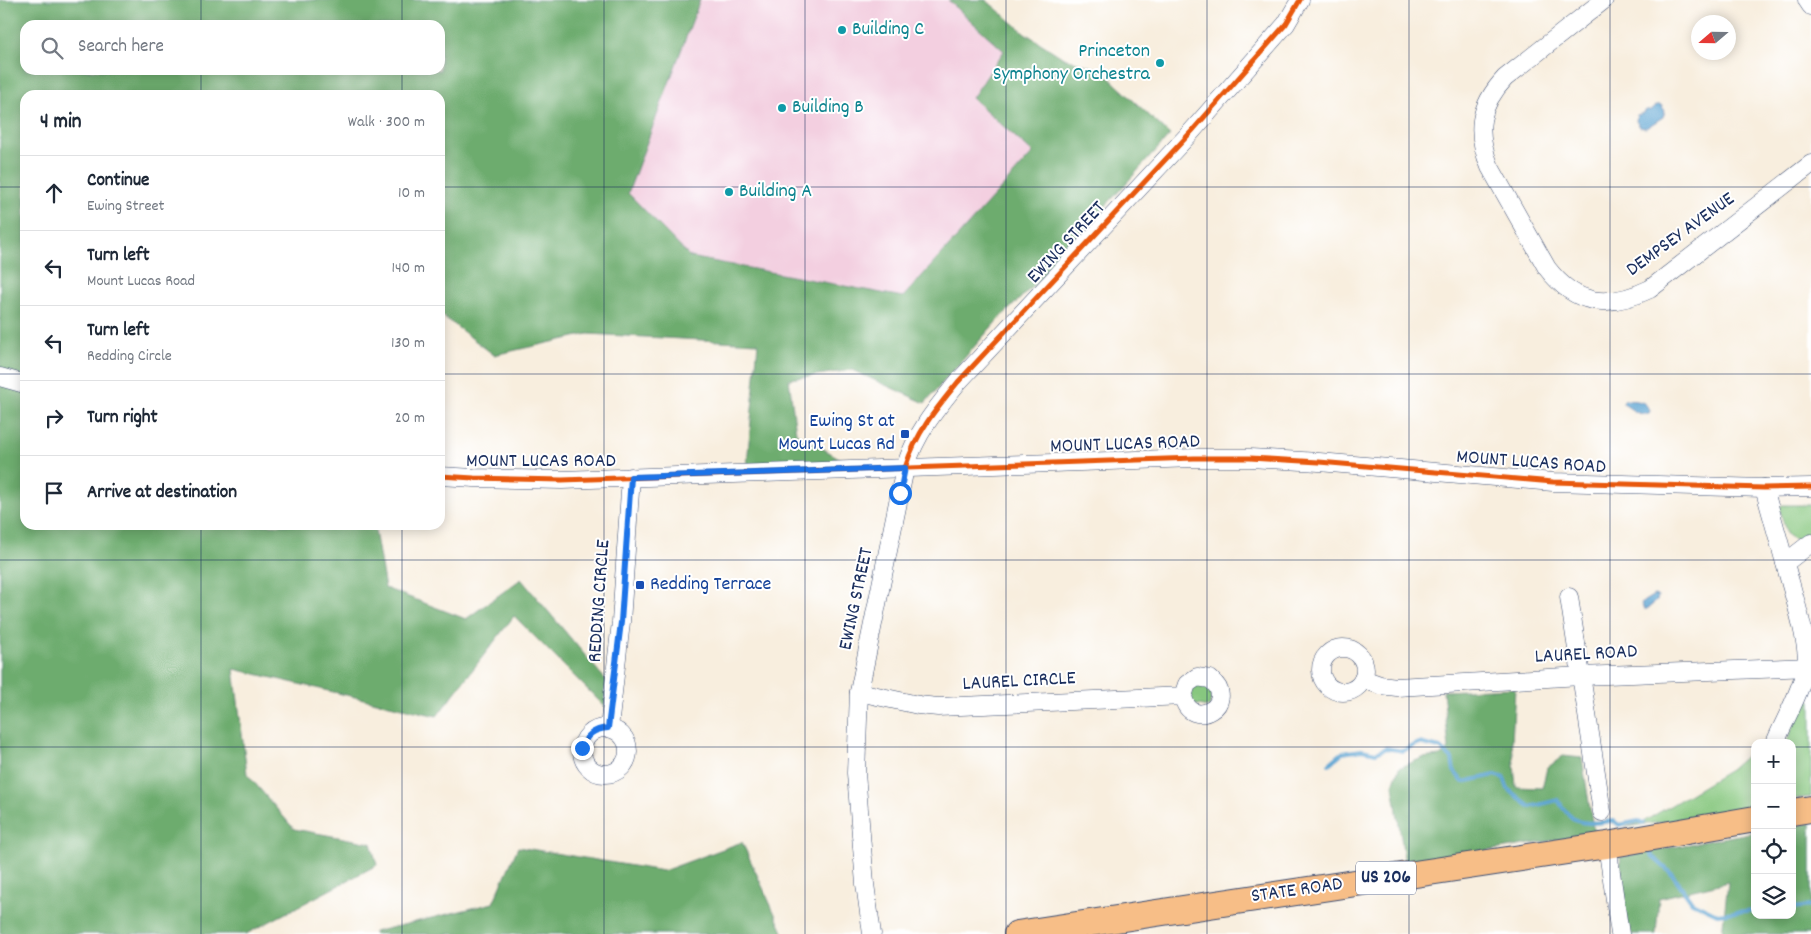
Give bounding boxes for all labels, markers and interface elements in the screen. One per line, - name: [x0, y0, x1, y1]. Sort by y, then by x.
- north arrow: [1691, 15, 1736, 60]
- place label: Building C: [852, 16, 924, 44]
- search box: [20, 20, 445, 75]
- marker: Building C: [836, 24, 848, 36]
- icon: search: [38, 34, 66, 62]
- text: Search here: [78, 34, 164, 61]
- place label: Princeton Symphony Orchestra: [993, 38, 1151, 89]
- marker: Princeton Symphony Orchestra: [1154, 57, 1166, 69]
- place label: Building B: [792, 94, 864, 122]
- marker: Building B: [776, 102, 788, 114]
- text: 4 min: [40, 108, 82, 138]
- text: Walk · 300 m: [348, 111, 425, 134]
- text: Continue: [87, 168, 149, 195]
- place label: Building A: [739, 178, 812, 206]
- icon: ahead: [40, 179, 68, 207]
- text: 10 m: [398, 182, 425, 205]
- marker: Building A: [723, 186, 735, 198]
- street label: DEMPSEY AVENUE: [1621, 186, 1741, 284]
- text: Ewing Street: [87, 195, 164, 218]
- street label: EWING STREET: [1021, 195, 1113, 291]
- text: Turn left: [87, 243, 150, 270]
- icon: left: [40, 254, 68, 282]
- text: 140 m: [391, 257, 425, 280]
- text: Mount Lucas Road: [87, 270, 195, 293]
- text: Turn left: [87, 318, 150, 345]
- icon: left: [40, 329, 68, 357]
- text: 130 m: [391, 332, 425, 355]
- text: Redding Circle: [87, 345, 172, 368]
- icon: right: [40, 404, 68, 432]
- text: Turn right: [87, 405, 158, 432]
- text: 20 m: [395, 407, 425, 430]
- place label: Ewing St at Mount Lucas Rd: [778, 408, 895, 459]
- marker: Ewing St at Mount Lucas Rd: [899, 428, 911, 440]
- street label: MOUNT LUCAS ROAD: [1050, 428, 1200, 462]
- street label: MOUNT LUCAS ROAD: [1455, 444, 1607, 482]
- street label: MOUNT LUCAS ROAD: [466, 448, 616, 476]
- icon: arrive: [40, 479, 68, 507]
- text: Arrive at destination: [87, 480, 237, 507]
- route start: [889, 482, 912, 505]
- street label: REDDING CIRCLE: [582, 539, 618, 663]
- street label: EWING STREET: [832, 545, 882, 653]
- place label: Redding Terrace: [650, 571, 772, 599]
- marker: Redding Terrace: [634, 579, 646, 591]
- street label: LAUREL ROAD: [1534, 638, 1638, 672]
- street label: LAUREL CIRCLE: [962, 665, 1076, 699]
- route end: [571, 737, 594, 760]
- map controls: [1751, 739, 1796, 919]
- button: +: [1751, 739, 1796, 784]
- button: −: [1751, 784, 1796, 829]
- button: locate: [1751, 829, 1796, 874]
- road number: US 206: [1356, 861, 1416, 894]
- street label: STATE ROAD: [1250, 871, 1344, 911]
- button: layers: [1751, 874, 1796, 919]

